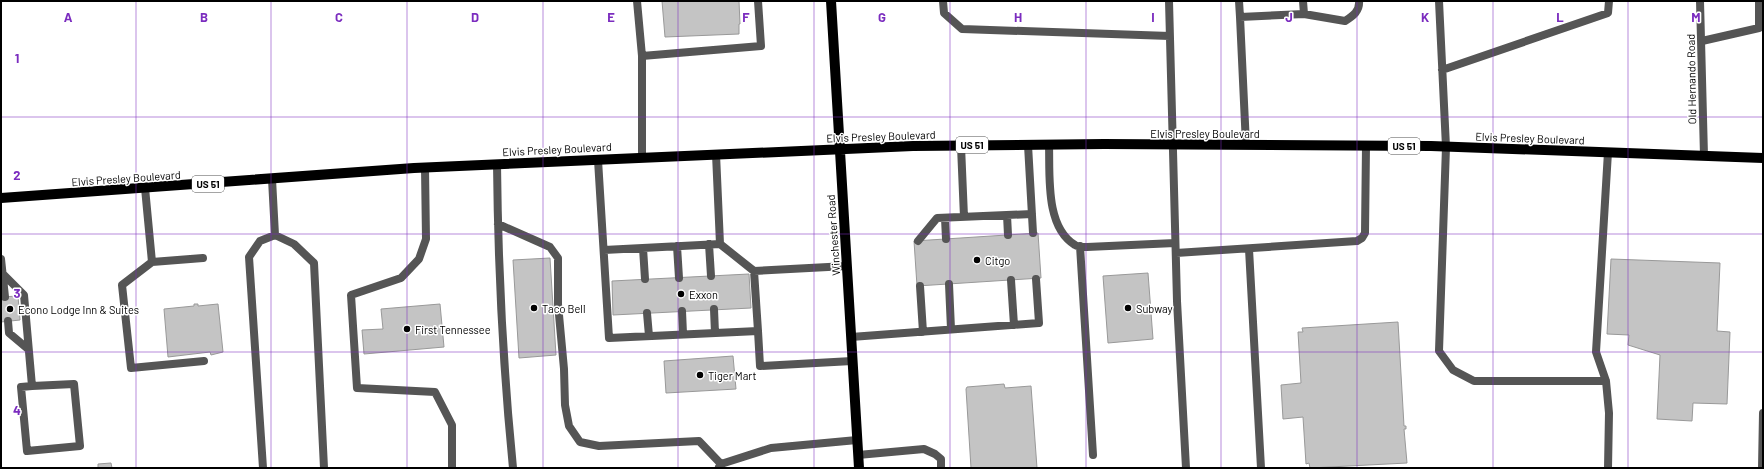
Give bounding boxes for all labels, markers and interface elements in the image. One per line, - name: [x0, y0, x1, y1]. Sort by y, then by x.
- text: A: [64, 9, 73, 25]
- text: B: [200, 9, 208, 25]
- text: C: [335, 9, 343, 25]
- text: D: [471, 9, 479, 25]
- text: E: [607, 9, 615, 25]
- text: F: [742, 9, 750, 25]
- text: G: [878, 9, 886, 25]
- text: H: [1014, 9, 1022, 25]
- text: I: [1151, 9, 1155, 25]
- text: J: [1285, 9, 1293, 25]
- text: K: [1421, 9, 1429, 25]
- text: L: [1556, 9, 1564, 25]
- text: M: [1691, 9, 1701, 25]
- street label: Old Hernando Road: [1684, 34, 1698, 124]
- text: 1: [15, 50, 19, 66]
- street label: Elvis Presley Boulevard: [1150, 127, 1260, 140]
- street label: Elvis Presley Boulevard: [826, 128, 936, 144]
- street label: Elvis Presley Boulevard: [1475, 130, 1585, 146]
- road number: US 51: [956, 137, 988, 153]
- road number: US 51: [1388, 138, 1420, 154]
- street label: Elvis Presley Boulevard: [502, 140, 612, 158]
- text: 2: [13, 167, 21, 183]
- street label: Elvis Presley Boulevard: [71, 168, 181, 188]
- road number: US 51: [192, 176, 224, 192]
- street label: Winchester Road: [824, 194, 842, 276]
- place label: Citgo: [985, 254, 1010, 267]
- marker: Citgo: [972, 255, 982, 265]
- text: 3: [13, 285, 21, 301]
- place label: Exxon: [689, 288, 718, 301]
- marker: Exxon: [676, 289, 686, 299]
- place label: Taco Bell: [542, 302, 585, 315]
- place label: Subway: [1136, 302, 1173, 315]
- place label: Econo Lodge Inn & Suites: [18, 303, 139, 316]
- marker: Taco Bell: [529, 303, 539, 313]
- marker: Subway: [1123, 303, 1133, 313]
- marker: Econo Lodge Inn & Suites: [5, 304, 15, 314]
- place label: First Tennessee: [415, 323, 491, 336]
- marker: First Tennessee: [402, 324, 412, 334]
- place label: Tiger Mart: [708, 369, 757, 382]
- marker: Tiger Mart: [695, 370, 705, 380]
- text: 4: [13, 402, 21, 418]

